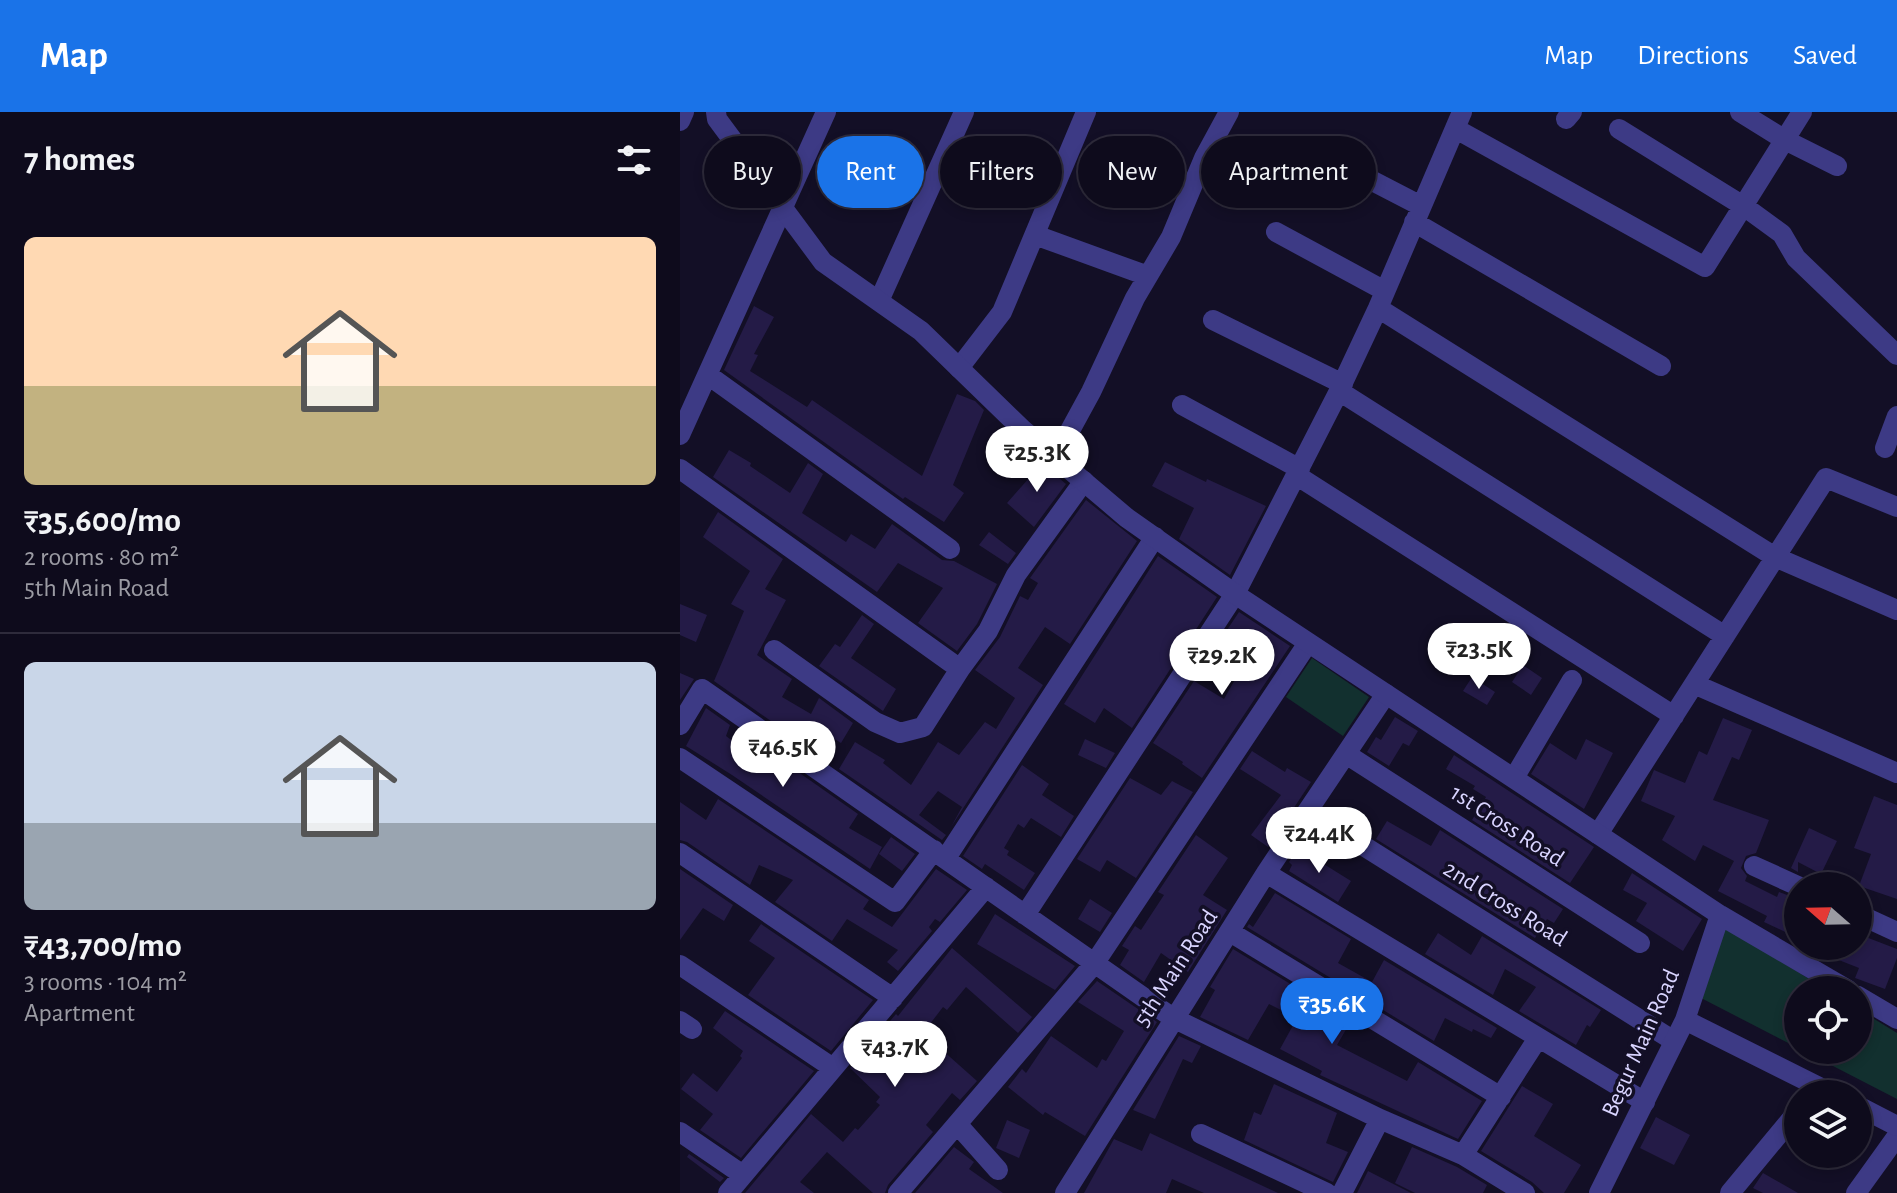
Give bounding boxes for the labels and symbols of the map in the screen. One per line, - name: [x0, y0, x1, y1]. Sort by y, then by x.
- pin: ₹25.3K: [972, 426, 1102, 494]
- pin: ₹23.5K: [1414, 623, 1544, 691]
- pin: ₹29.2K: [1157, 629, 1287, 697]
- pin: ₹46.5K: [718, 721, 848, 789]
- street label: 1st Cross Road: [1446, 781, 1568, 871]
- pin: ₹24.4K: [1254, 807, 1384, 875]
- street label: 2nd Cross Road: [1439, 857, 1571, 951]
- north arrow: [1784, 872, 1872, 960]
- street label: 5th Main Road: [1129, 905, 1223, 1031]
- street label: Begur Main Road: [1598, 966, 1684, 1120]
- pin: ₹35.6K: [1267, 978, 1397, 1046]
- pin: ₹43.7K: [830, 1021, 960, 1089]

